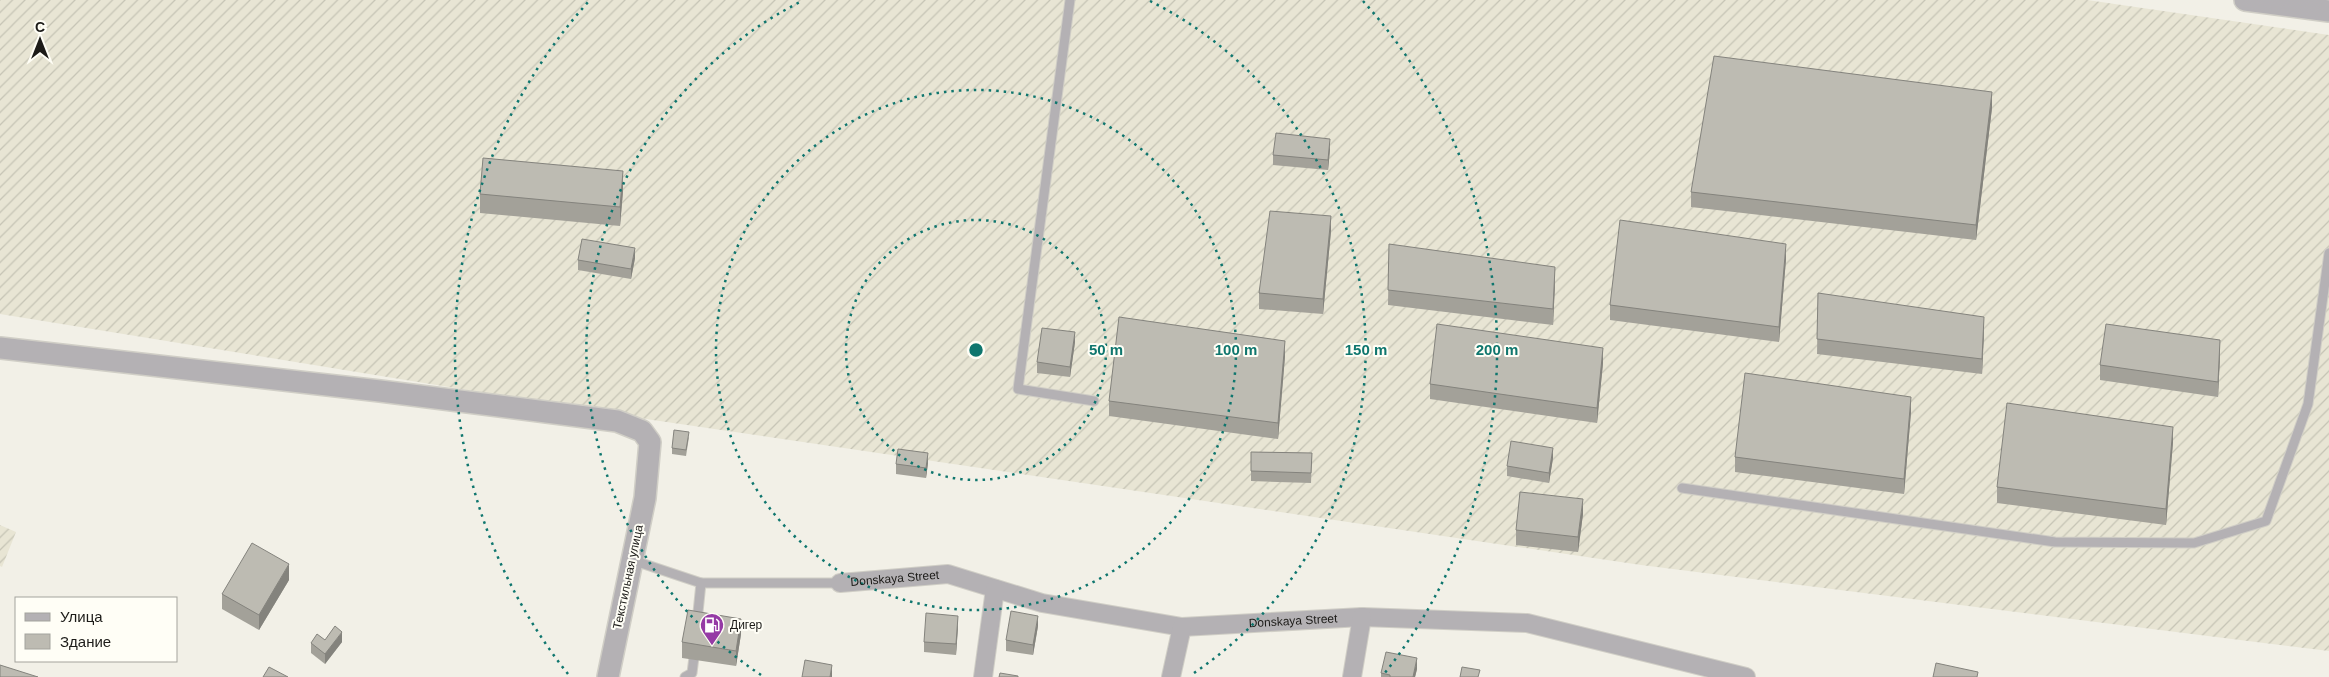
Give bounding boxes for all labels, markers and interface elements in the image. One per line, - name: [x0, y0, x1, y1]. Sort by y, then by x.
- north arrow: [15, 15, 65, 65]
- text: С: [35, 19, 45, 35]
- centre of rings: [967, 341, 985, 359]
- text: 50 m: [1089, 341, 1123, 358]
- text: 100 m: [1215, 341, 1257, 358]
- text: 150 m: [1345, 341, 1387, 358]
- text: 200 m: [1476, 341, 1518, 358]
- street label: Текстильная улица: [610, 523, 646, 630]
- street label: Donskaya Street: [850, 568, 940, 589]
- legend: [15, 597, 178, 662]
- text: Улица: [60, 608, 103, 625]
- street label: Donskaya Street: [1248, 611, 1338, 630]
- fuel station icon: Дигер: [699, 612, 725, 646]
- place label: Дигер: [730, 618, 763, 632]
- text: Здание: [60, 633, 111, 650]

